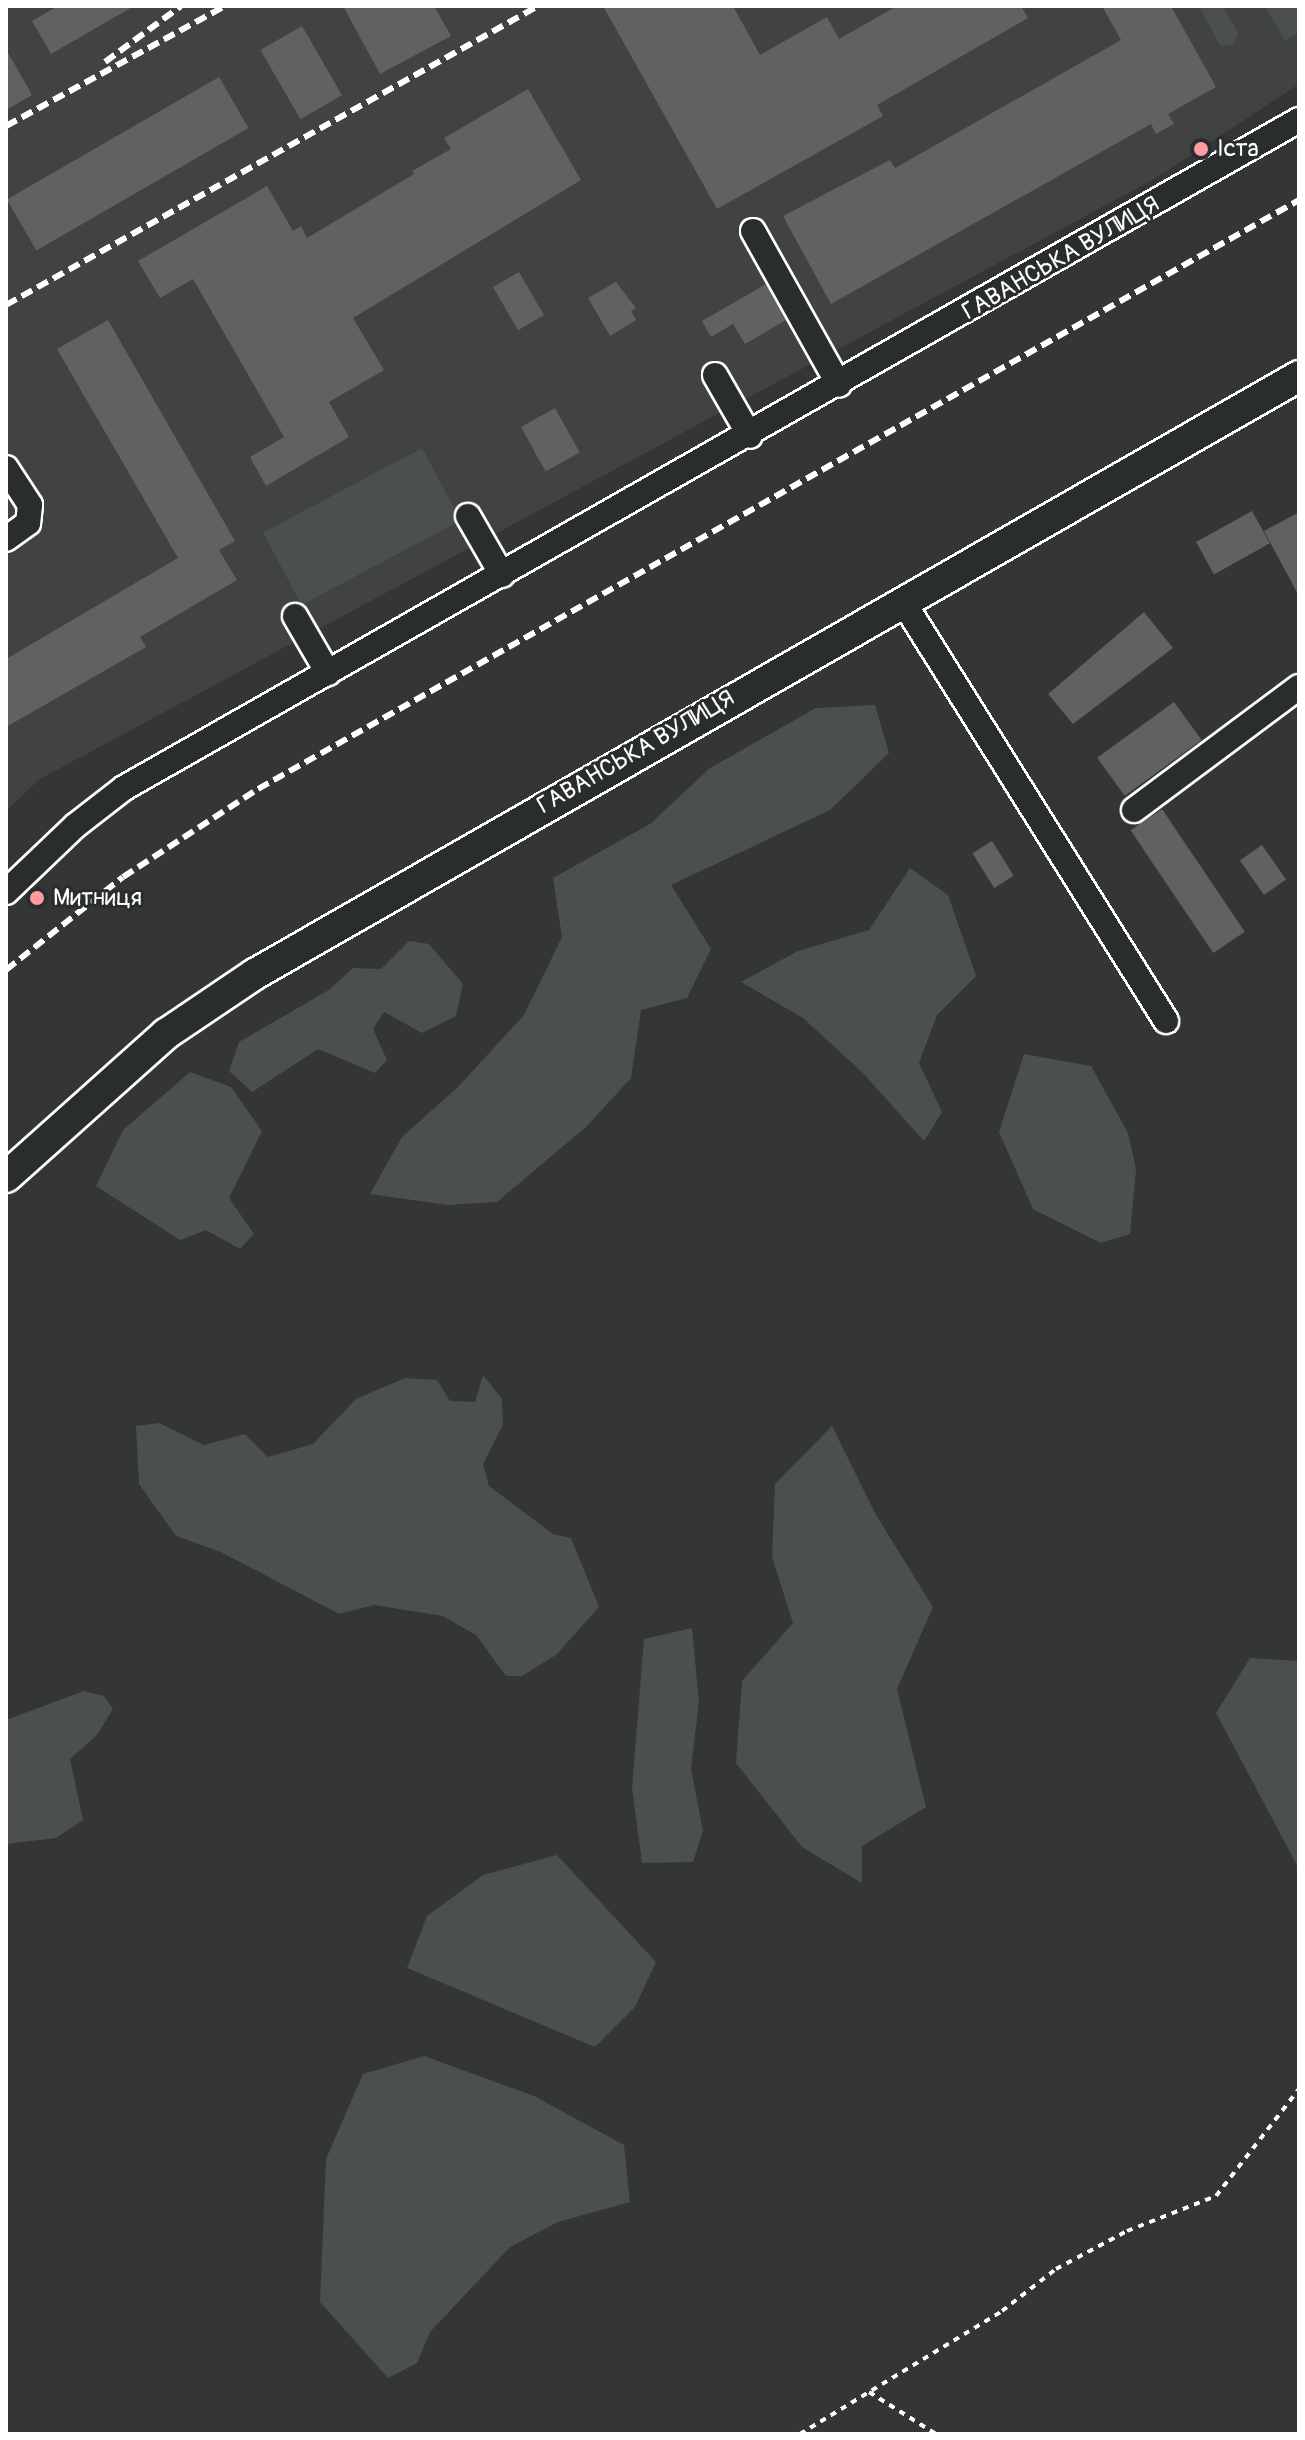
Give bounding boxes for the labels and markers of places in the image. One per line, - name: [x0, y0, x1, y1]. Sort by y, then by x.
- place label: Іста: [1217, 135, 1259, 163]
- marker: Іста: [1192, 140, 1210, 158]
- place label: Митниця: [53, 884, 142, 912]
- marker: Митниця: [28, 889, 46, 907]

